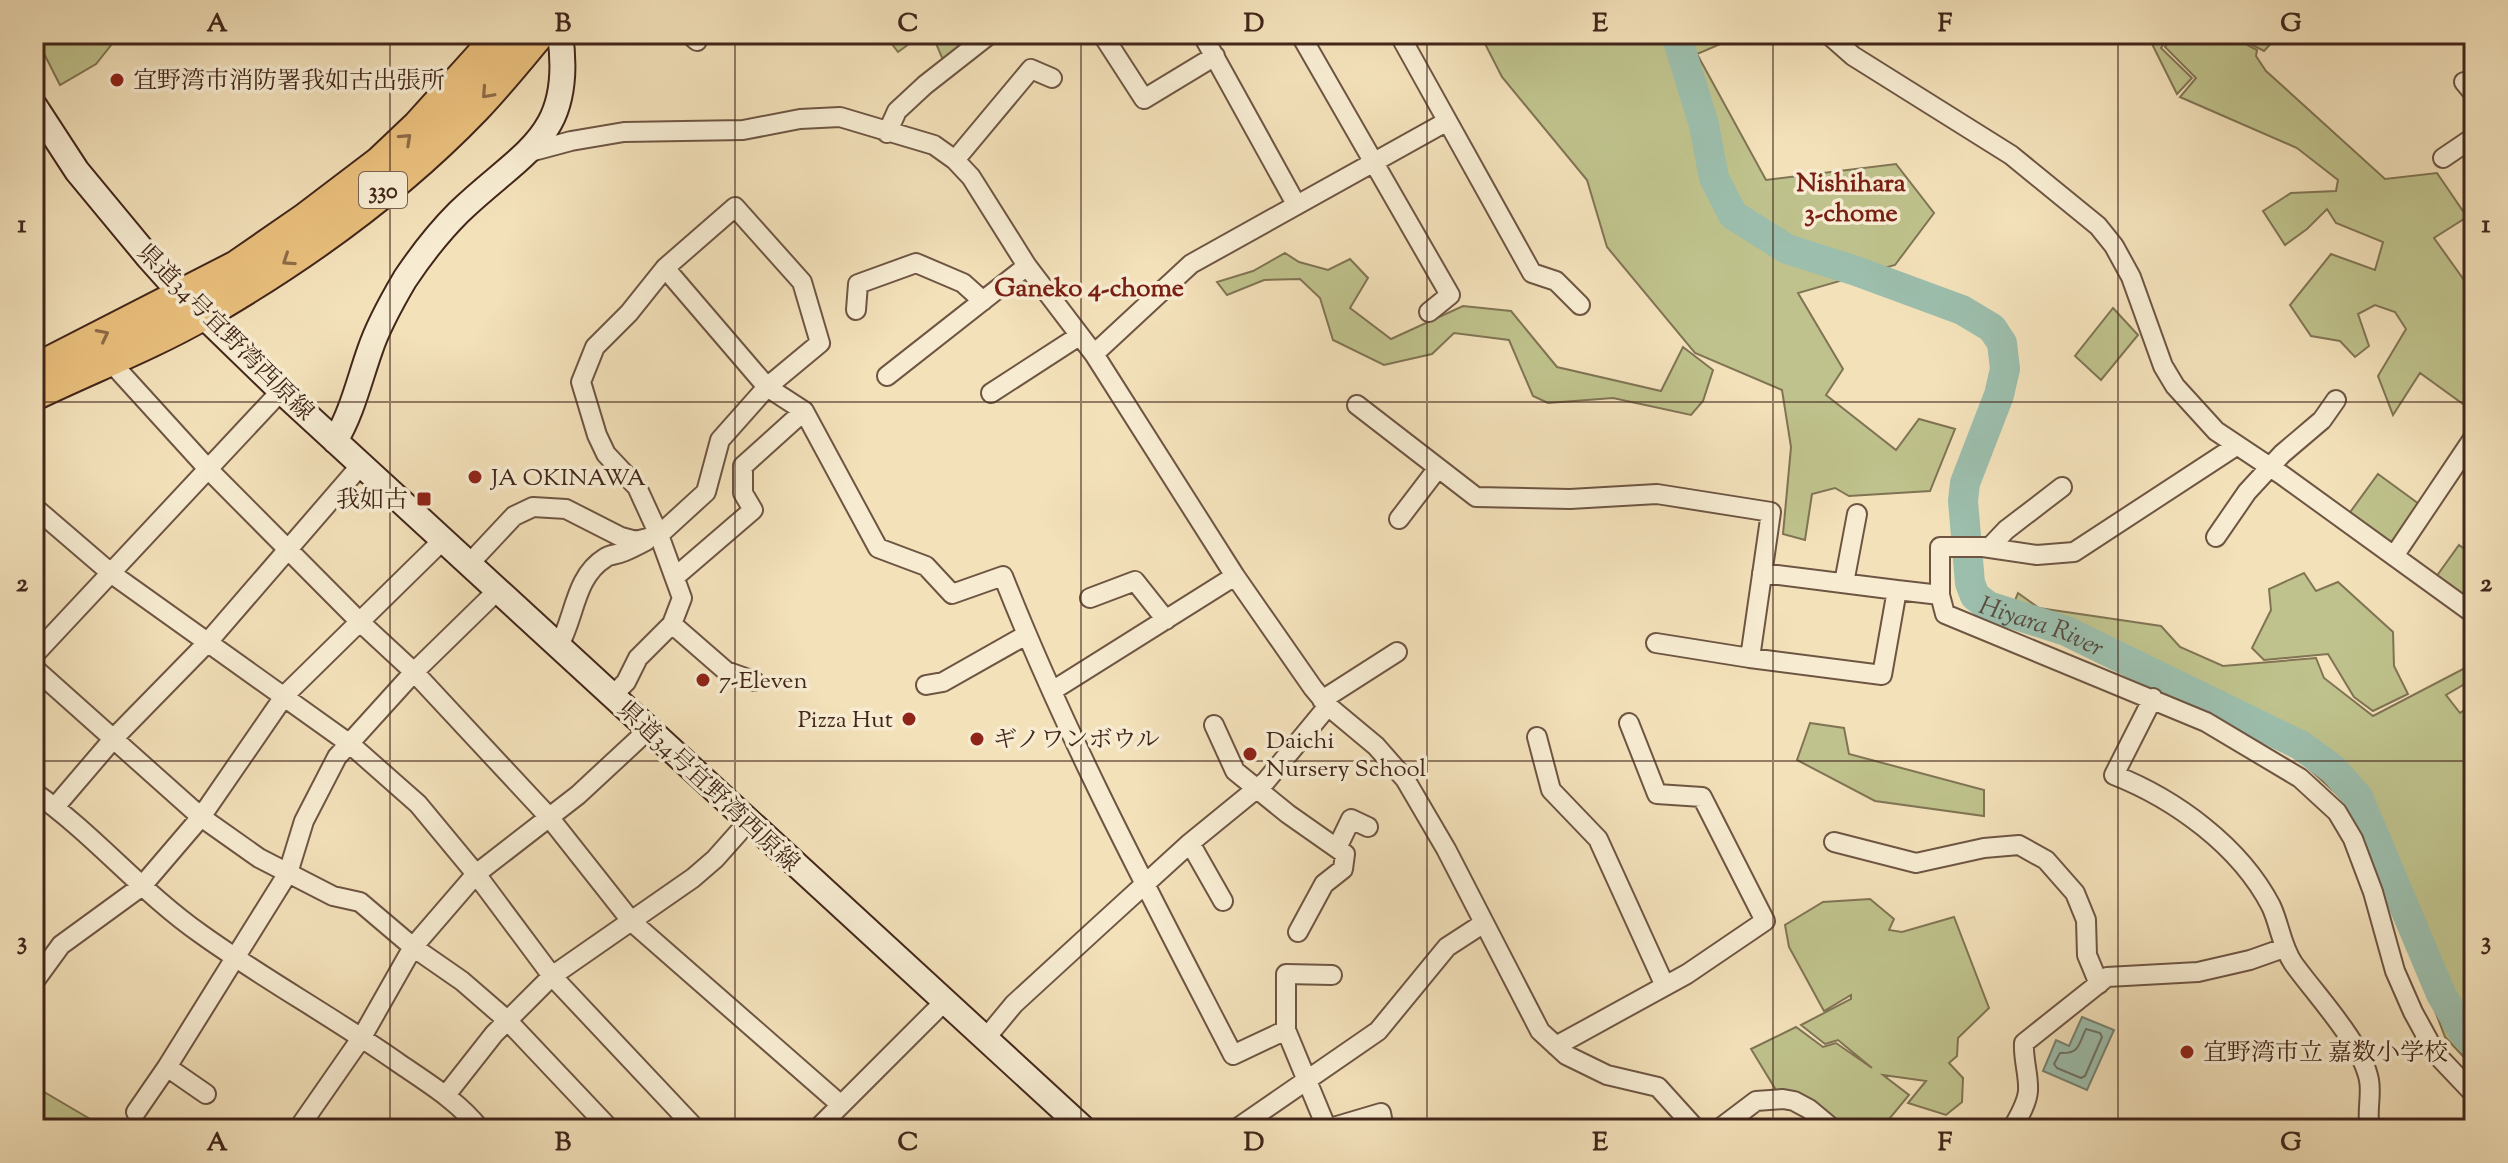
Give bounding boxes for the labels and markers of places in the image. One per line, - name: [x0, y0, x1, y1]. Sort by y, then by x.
- place label: 宜野湾市消防署我如古出張所: [133, 65, 445, 99]
- marker: 宜野湾市消防署我如古出張所: [108, 71, 126, 89]
- place label: JA OKINAWA: [489, 462, 647, 496]
- marker: JA OKINAWA: [466, 468, 484, 486]
- place label: 我如古: [336, 484, 408, 518]
- marker: 我如古: [415, 490, 433, 508]
- place label: 7-Eleven: [719, 665, 808, 699]
- marker: 7-Eleven: [694, 671, 712, 689]
- place label: Pizza Hut: [798, 704, 893, 738]
- marker: Pizza Hut: [900, 710, 918, 728]
- place label: ギノワンボウル: [993, 724, 1160, 758]
- place label: Daichi Nursery School: [1266, 725, 1427, 787]
- marker: ギノワンボウル: [968, 730, 986, 748]
- marker: Daichi Nursery School: [1241, 745, 1259, 763]
- place label: 宜野湾市立 嘉数小学校: [2203, 1037, 2448, 1071]
- marker: 宜野湾市立 嘉数小学校: [2178, 1043, 2196, 1061]

